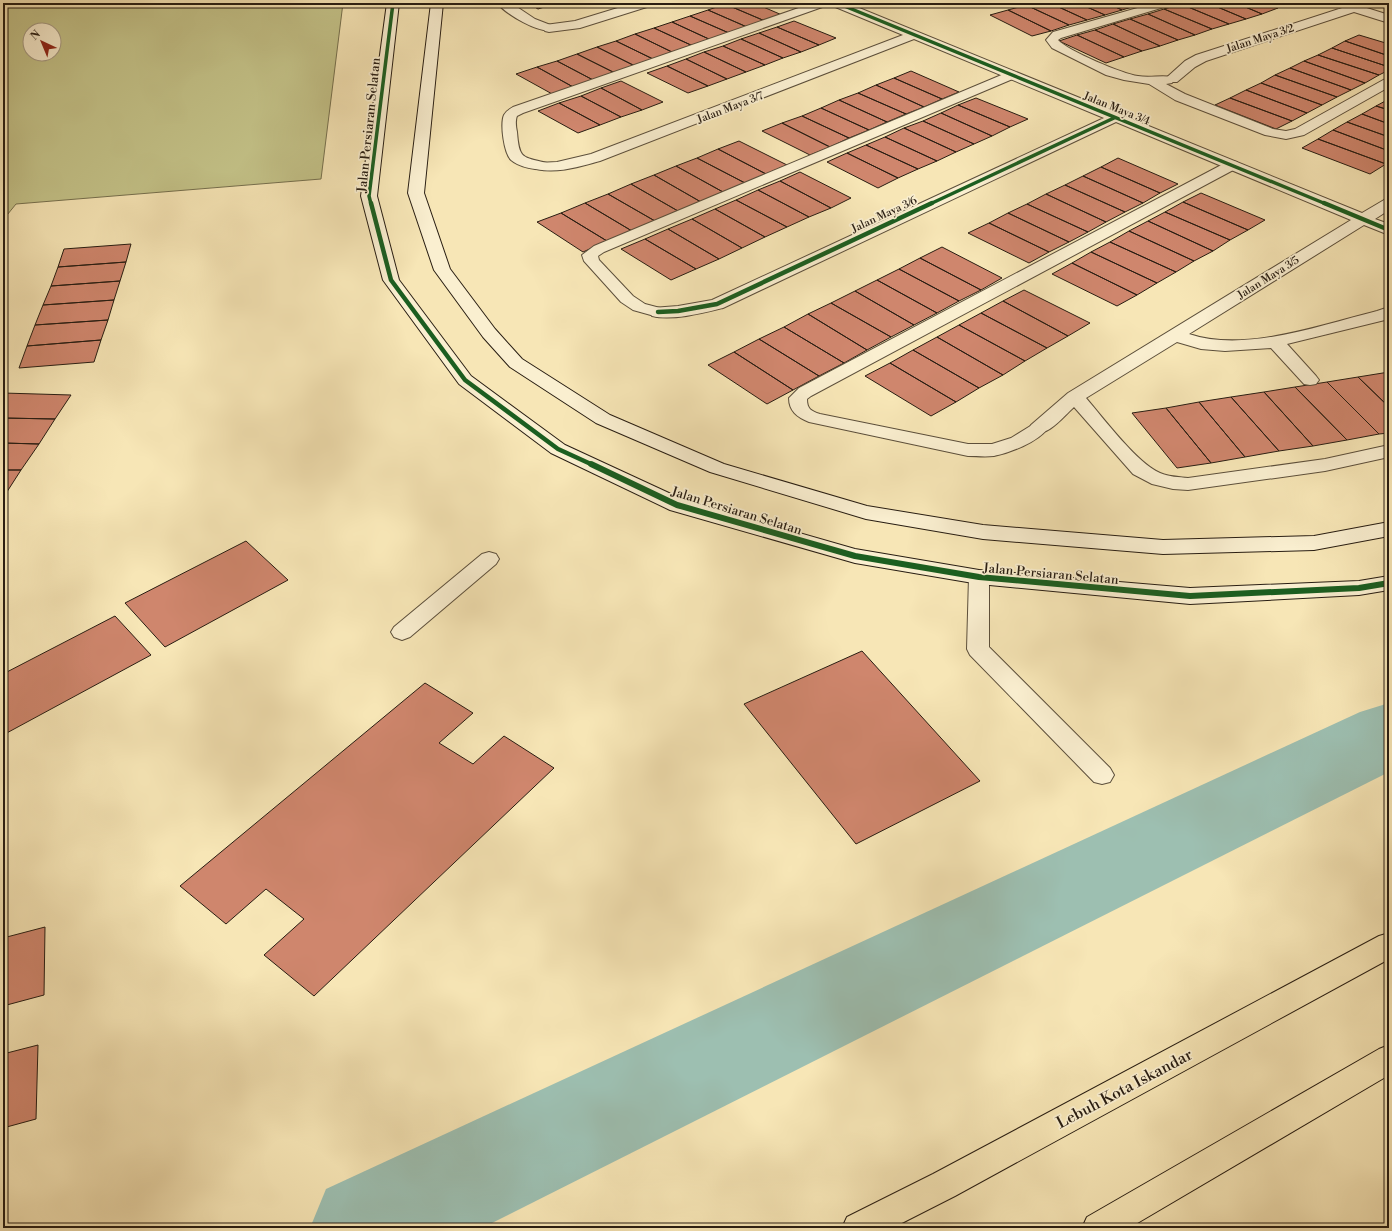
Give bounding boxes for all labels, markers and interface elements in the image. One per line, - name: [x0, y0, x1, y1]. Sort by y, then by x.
- street label: Jalan Maya 3/2: [1224, 21, 1296, 57]
- north arrow: [22, 22, 62, 62]
- text: N: [28, 27, 44, 44]
- street label: Jalan Persiaran Selatan: [354, 56, 384, 195]
- street label: Jalan Maya 3/7: [694, 89, 766, 127]
- street label: Jalan Maya 3/4: [1080, 89, 1153, 129]
- street label: Jalan Maya 3/6: [848, 193, 920, 237]
- street label: Jalan Maya 3/5: [1234, 253, 1302, 303]
- street label: Jalan Persiaran Selatan: [668, 483, 804, 539]
- street label: Jalan Persiaran Selatan: [982, 560, 1120, 588]
- street label: Lebuh Kota Iskandar: [1053, 1045, 1196, 1133]

